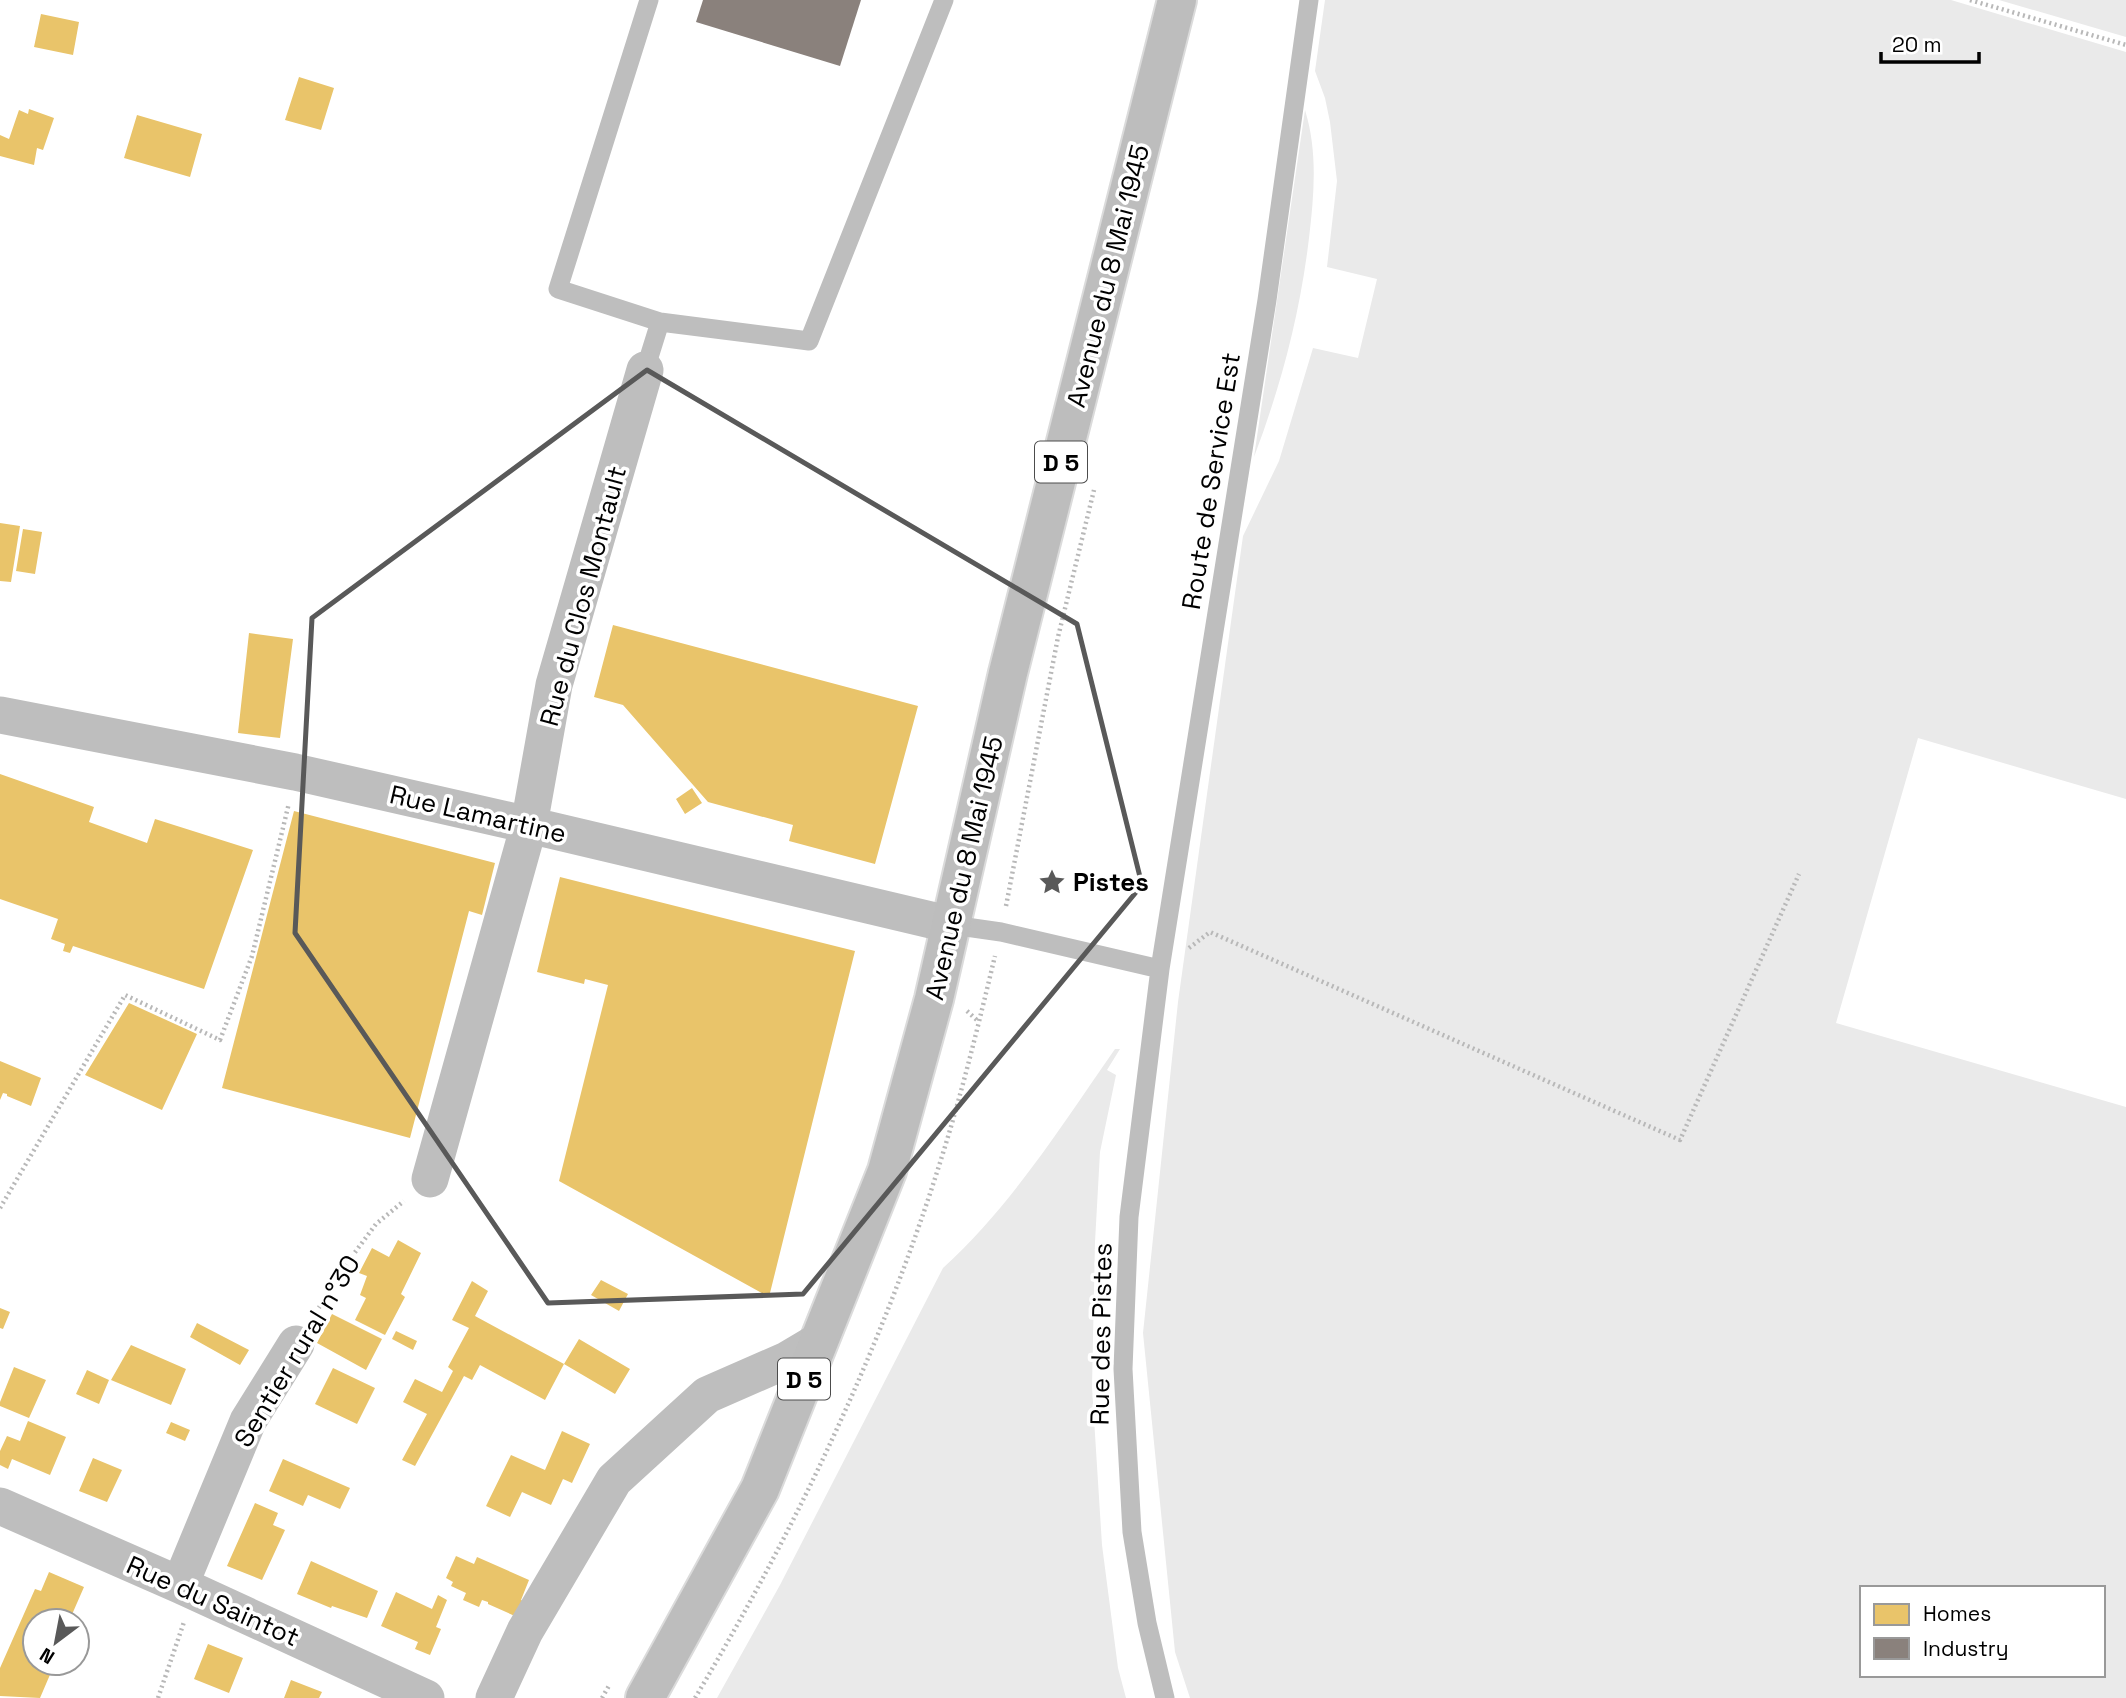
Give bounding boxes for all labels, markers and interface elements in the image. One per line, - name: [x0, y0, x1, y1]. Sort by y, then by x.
- scale bar: [1881, 21, 1979, 65]
- text: 20 m: [1892, 31, 1942, 58]
- street label: Avenue du 8 Mai 1945: [1059, 141, 1157, 411]
- street label: Route de Service Est: [1174, 350, 1248, 612]
- road number: D 5: [1035, 442, 1087, 482]
- street label: Rue du Clos Montault: [532, 462, 634, 730]
- street label: Avenue du 8 Mai 1945: [917, 733, 1011, 1003]
- street label: Rue Lamartine: [386, 777, 570, 851]
- place label: Pistes: [1073, 865, 1149, 899]
- place icon: Pistes: [1037, 867, 1067, 897]
- street label: Rue des Pistes: [1082, 1242, 1120, 1426]
- street label: Sentier rural n°30: [226, 1249, 368, 1453]
- road number: D 5: [778, 1358, 830, 1400]
- street label: Rue du Saintot: [121, 1548, 305, 1654]
- legend: [1860, 1586, 2105, 1677]
- text: Homes: [1923, 1600, 1991, 1627]
- north arrow: [21, 1607, 91, 1677]
- text: Industry: [1923, 1635, 2009, 1662]
- text: N: [35, 1642, 59, 1670]

